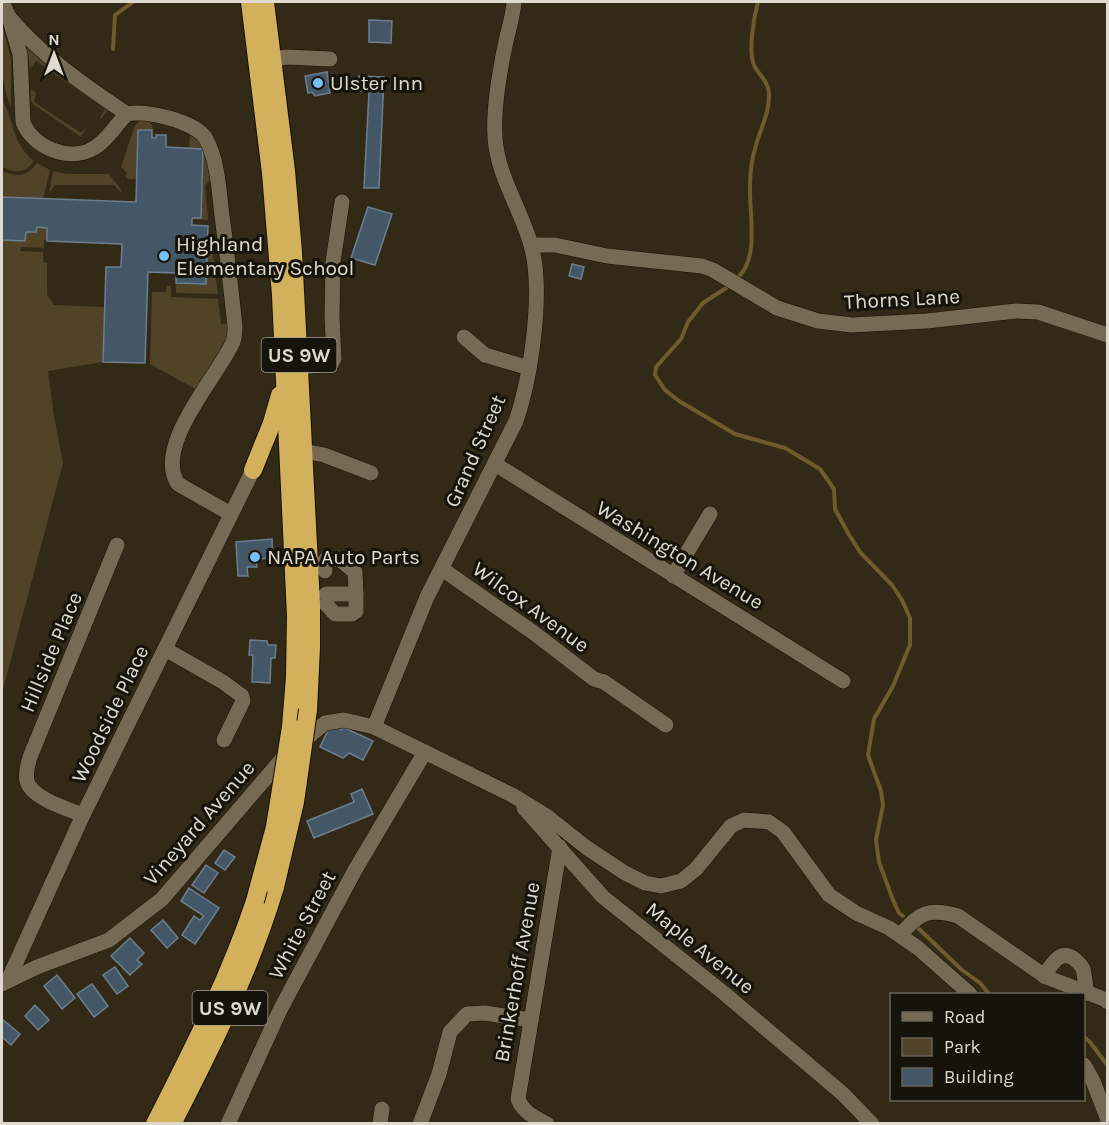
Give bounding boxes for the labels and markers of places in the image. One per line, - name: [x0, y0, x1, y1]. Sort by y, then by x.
- place label: Ulster Inn: [330, 71, 423, 95]
- marker: Ulster Inn: [311, 76, 325, 90]
- place label: Highland Elementary School: [176, 232, 354, 280]
- marker: Highland Elementary School: [157, 249, 171, 263]
- place label: NAPA Auto Parts: [267, 545, 420, 569]
- marker: NAPA Auto Parts: [248, 550, 262, 564]

